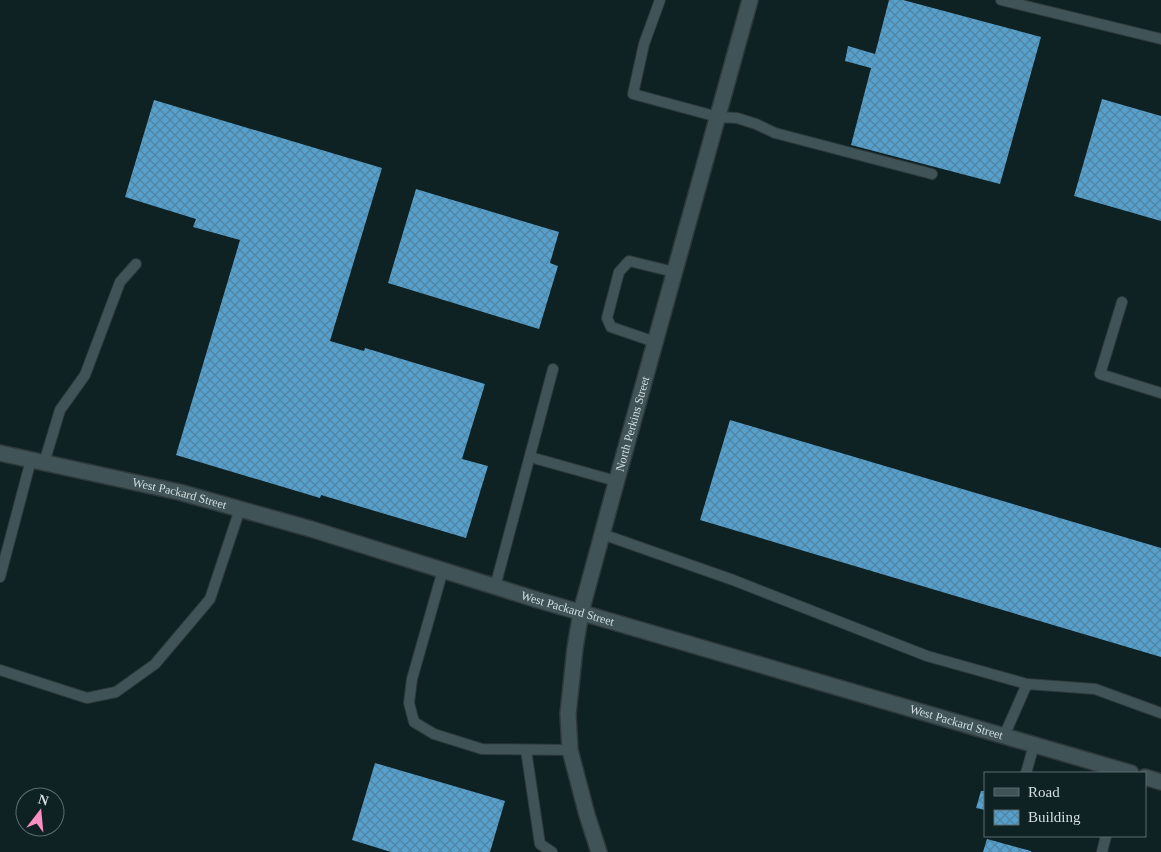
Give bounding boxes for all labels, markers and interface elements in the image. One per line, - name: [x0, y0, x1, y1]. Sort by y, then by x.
- street label: North Perkins Street: [613, 374, 652, 473]
- street label: West Packard Street: [131, 475, 229, 512]
- street label: West Packard Street: [519, 588, 617, 629]
- street label: West Packard Street: [908, 702, 1005, 742]
- legend: [984, 772, 1146, 837]
- text: Road: [1028, 784, 1060, 800]
- north arrow: [15, 787, 65, 837]
- text: N: [37, 791, 50, 809]
- text: Building: [1028, 809, 1081, 825]

